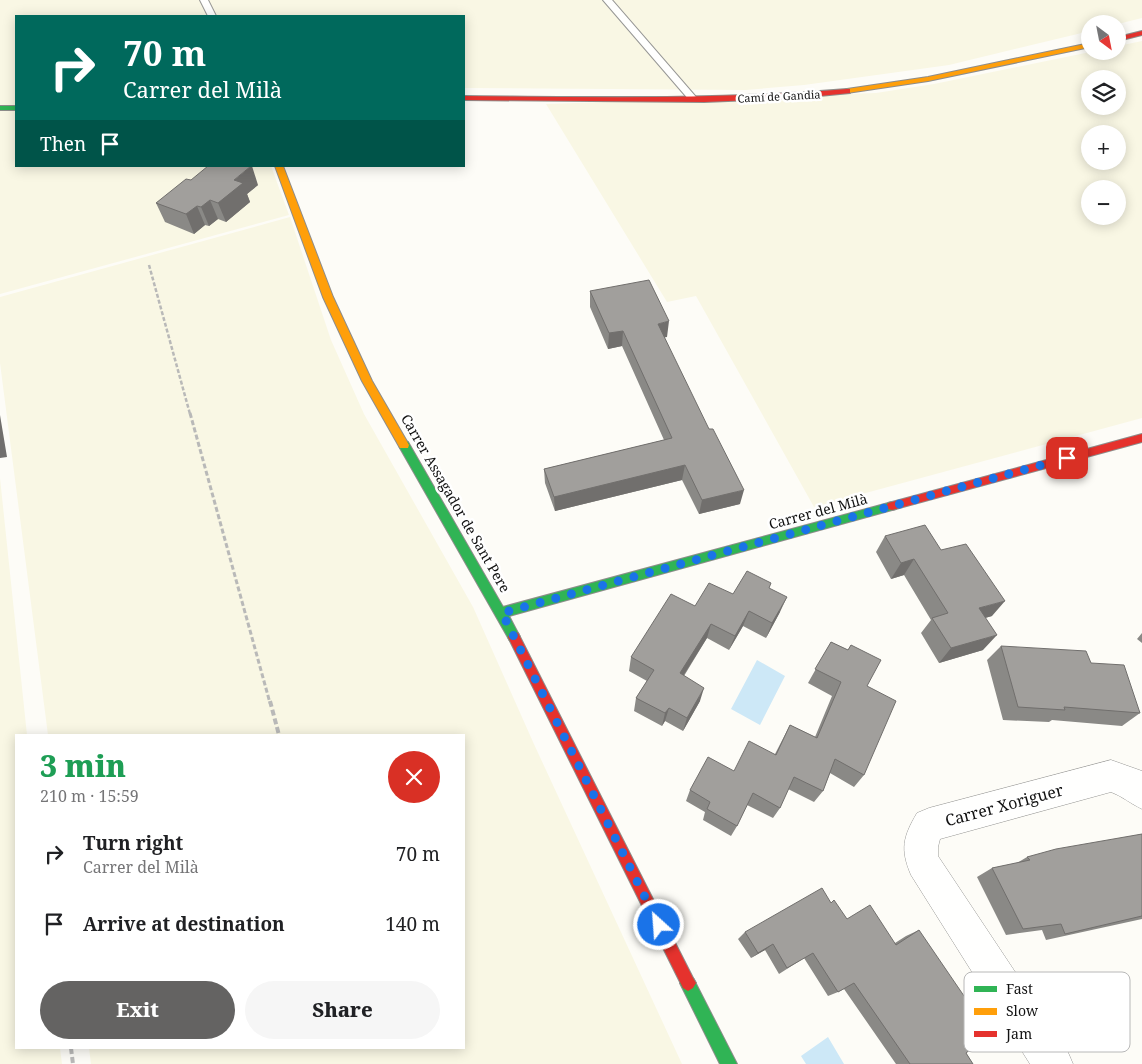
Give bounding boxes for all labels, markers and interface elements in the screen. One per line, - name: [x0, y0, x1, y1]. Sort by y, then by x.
- north arrow: [1081, 15, 1126, 60]
- map controls: [1081, 15, 1126, 225]
- text: 70 m: [123, 29, 206, 76]
- icon: right: [40, 35, 105, 100]
- button: layers: [1081, 70, 1126, 115]
- text: Carrer del Milà: [123, 74, 282, 104]
- street label: Camí de Gandia: [737, 86, 821, 106]
- button: +: [1081, 125, 1126, 170]
- icon: arrive: [96, 130, 124, 158]
- text: Then: [40, 131, 86, 157]
- button: −: [1081, 180, 1126, 225]
- street label: Carrer Assagador de Sant Pere: [397, 410, 515, 596]
- pin: [1046, 437, 1088, 479]
- icon: arrive: [1053, 444, 1081, 472]
- street label: Carrer del Milà: [767, 489, 869, 533]
- text: 3 min: [40, 745, 126, 786]
- button: close: [388, 751, 440, 803]
- street label: Carrer Xoriguer: [942, 779, 1066, 831]
- text: 210 m · 15:59: [40, 785, 139, 807]
- text: Turn right: [83, 830, 183, 856]
- icon: right: [40, 840, 68, 868]
- text: 70 m: [396, 841, 440, 867]
- text: Carrer del Milà: [83, 856, 199, 878]
- position arrow: [632, 898, 684, 950]
- icon: arrive: [40, 910, 68, 938]
- text: Arrive at destination: [83, 911, 285, 937]
- text: 140 m: [385, 911, 440, 937]
- legend: [964, 972, 1130, 1052]
- text: Fast: [1006, 979, 1033, 998]
- button: Exit: [40, 981, 235, 1039]
- button: Share: [245, 981, 440, 1039]
- text: Slow: [1006, 1001, 1039, 1020]
- text: Jam: [1005, 1024, 1032, 1043]

